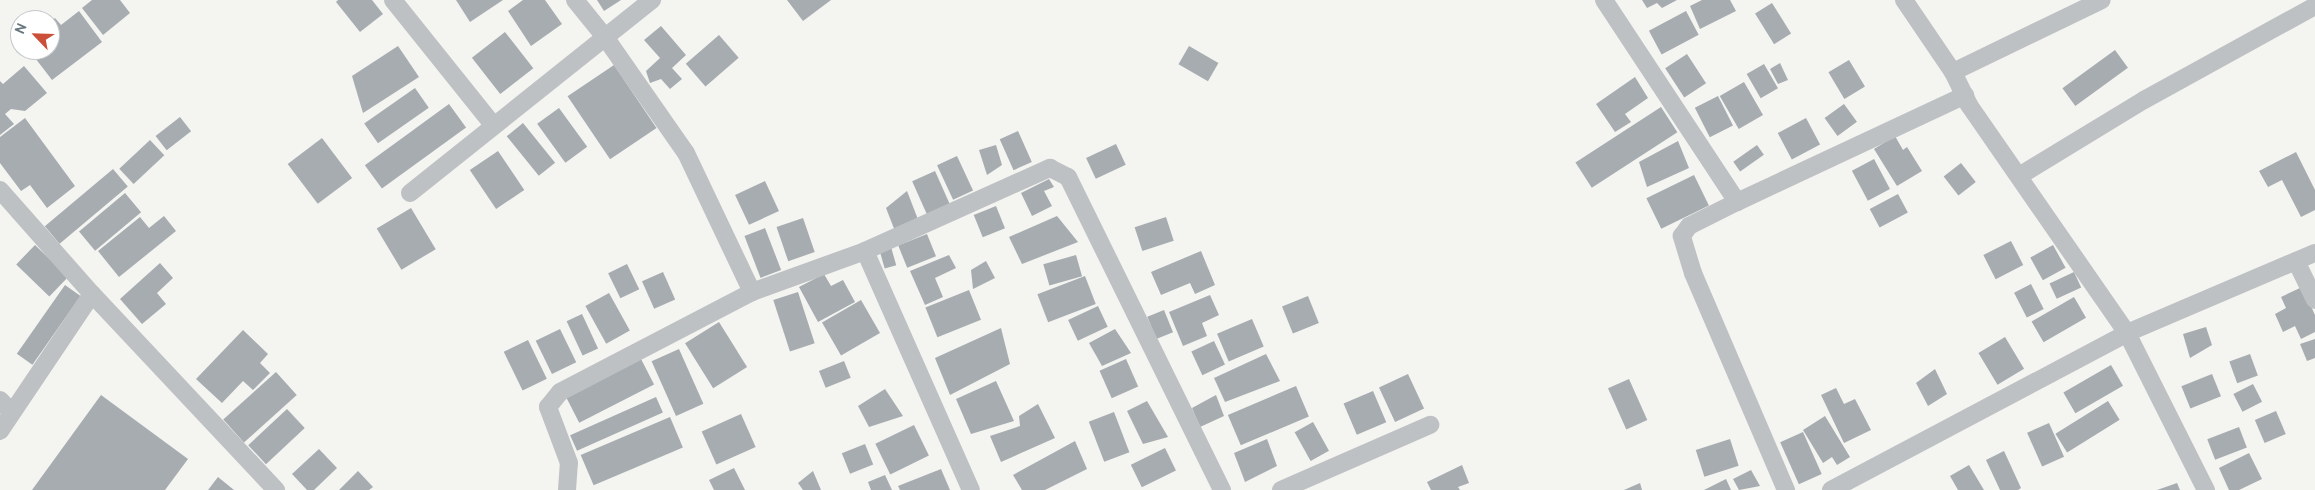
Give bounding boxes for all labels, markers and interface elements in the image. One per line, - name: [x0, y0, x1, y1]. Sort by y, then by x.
- north arrow: [10, 10, 60, 60]
- text: N: [12, 21, 32, 37]

